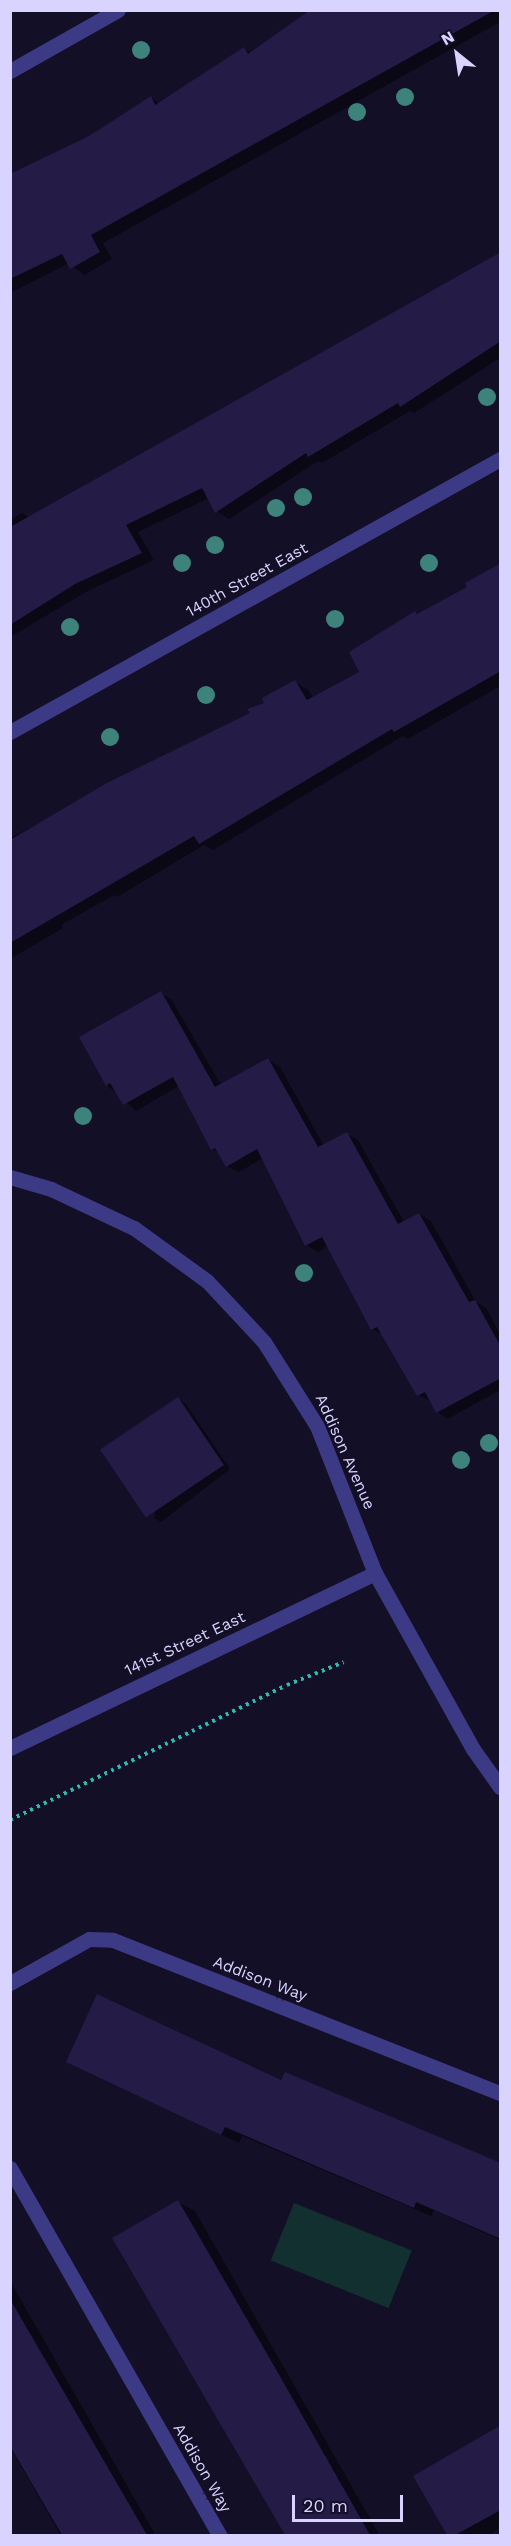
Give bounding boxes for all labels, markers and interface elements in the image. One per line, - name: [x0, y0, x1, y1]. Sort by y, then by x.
- north arrow: [427, 24, 487, 84]
- text: N: [438, 27, 458, 49]
- street label: 140th Street East: [183, 539, 311, 621]
- street label: Addison Avenue: [311, 1391, 379, 1513]
- street label: 141st Street East: [122, 1608, 248, 1680]
- street label: Addison Way: [210, 1952, 310, 2006]
- street label: Addison Way: [169, 2420, 235, 2516]
- scale bar: [295, 2483, 406, 2521]
- text: 20 m: [303, 2495, 348, 2516]

